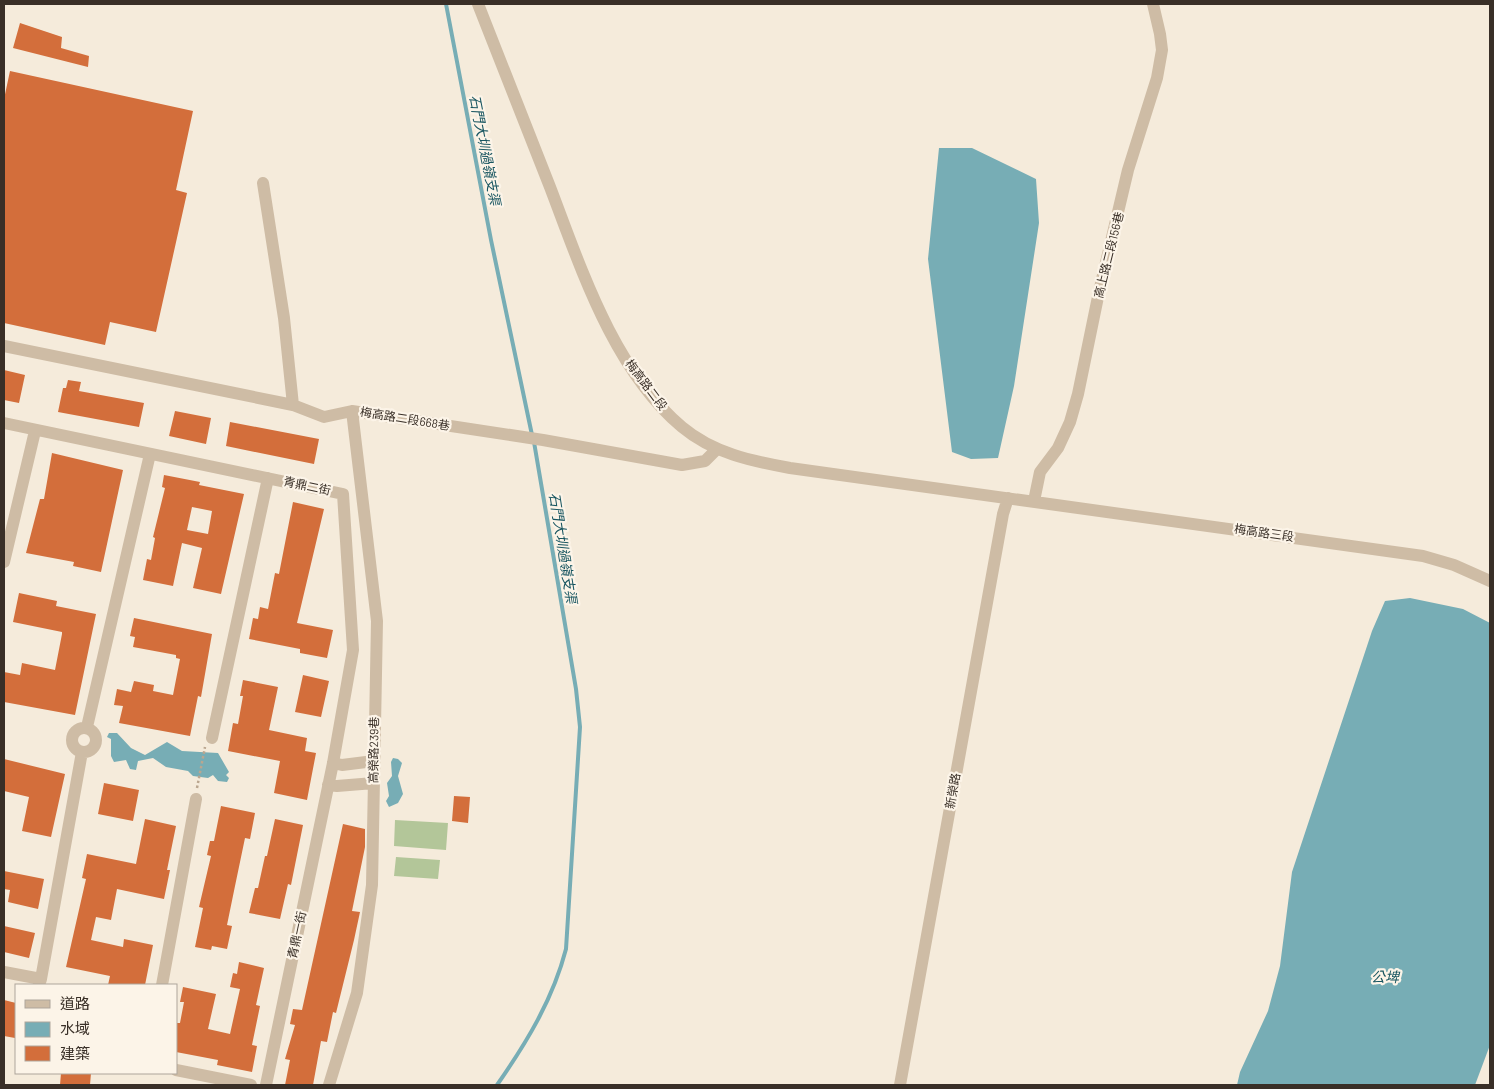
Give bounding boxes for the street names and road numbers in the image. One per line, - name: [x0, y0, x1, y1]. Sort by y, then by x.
- street label: 高上路二段156巷: [1091, 210, 1126, 299]
- street label: 梅高路二段: [623, 356, 670, 413]
- street label: 梅高路二段668巷: [359, 404, 451, 432]
- street label: 青鼎二街: [282, 473, 332, 497]
- street label: 梅高路三段: [1233, 521, 1295, 543]
- street label: 高榮路239巷: [365, 716, 381, 783]
- street label: 新榮路: [942, 772, 962, 810]
- street label: 青鼎一街: [284, 910, 308, 960]

